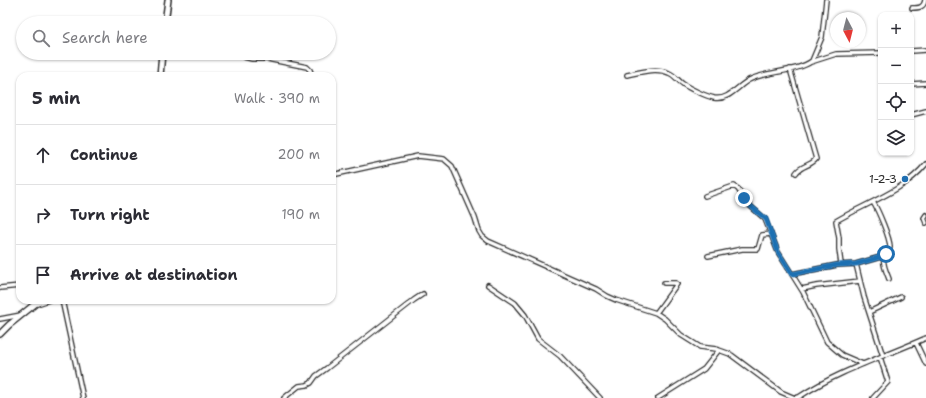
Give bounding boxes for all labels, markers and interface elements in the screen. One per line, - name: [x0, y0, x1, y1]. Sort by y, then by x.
- north arrow: [830, 12, 866, 48]
- map controls: [878, 12, 914, 156]
- button: +: [878, 12, 914, 48]
- search box: [16, 16, 336, 60]
- icon: search: [30, 27, 52, 49]
- text: Search here: [62, 28, 148, 48]
- button: −: [878, 48, 914, 84]
- button: locate: [878, 84, 914, 120]
- text: 5 min: [32, 87, 80, 109]
- text: Walk · 390 m: [234, 90, 320, 107]
- button: layers: [878, 120, 914, 156]
- icon: ahead: [32, 144, 54, 166]
- text: Continue: [70, 145, 138, 165]
- text: 200 m: [278, 146, 320, 163]
- place label: 1-2-3: [869, 171, 897, 187]
- marker: 1-2-3: [900, 174, 910, 184]
- route end: [735, 189, 753, 207]
- icon: right: [32, 204, 54, 226]
- text: Turn right: [70, 205, 150, 225]
- text: 190 m: [281, 206, 320, 223]
- route start: [877, 245, 895, 263]
- icon: arrive: [32, 264, 54, 286]
- text: Arrive at destination: [70, 265, 238, 285]

